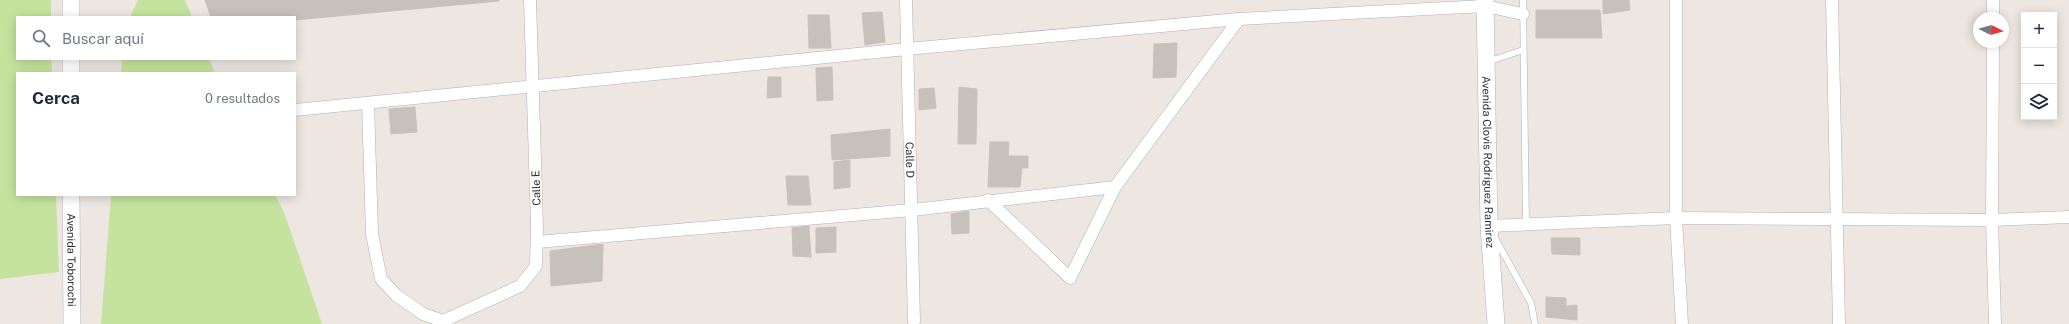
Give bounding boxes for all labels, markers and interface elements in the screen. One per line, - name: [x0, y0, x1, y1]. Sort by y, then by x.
- north arrow: [1973, 12, 2009, 48]
- map controls: [2021, 12, 2057, 120]
- button: +: [2021, 12, 2057, 48]
- search box: [16, 16, 296, 60]
- icon: search: [30, 27, 52, 49]
- text: Buscar aquí: [62, 30, 144, 47]
- button: −: [2021, 48, 2057, 84]
- street label: Avenida Clovis Rodriguez Ramirez: [1480, 76, 1497, 248]
- button: layers: [2021, 84, 2057, 120]
- text: Cerca: [32, 88, 80, 108]
- text: 0 resultados: [205, 91, 280, 106]
- street label: Calle D: [904, 142, 916, 179]
- street label: Calle E: [529, 170, 543, 206]
- street label: Avenida Toborochi: [65, 213, 78, 307]

